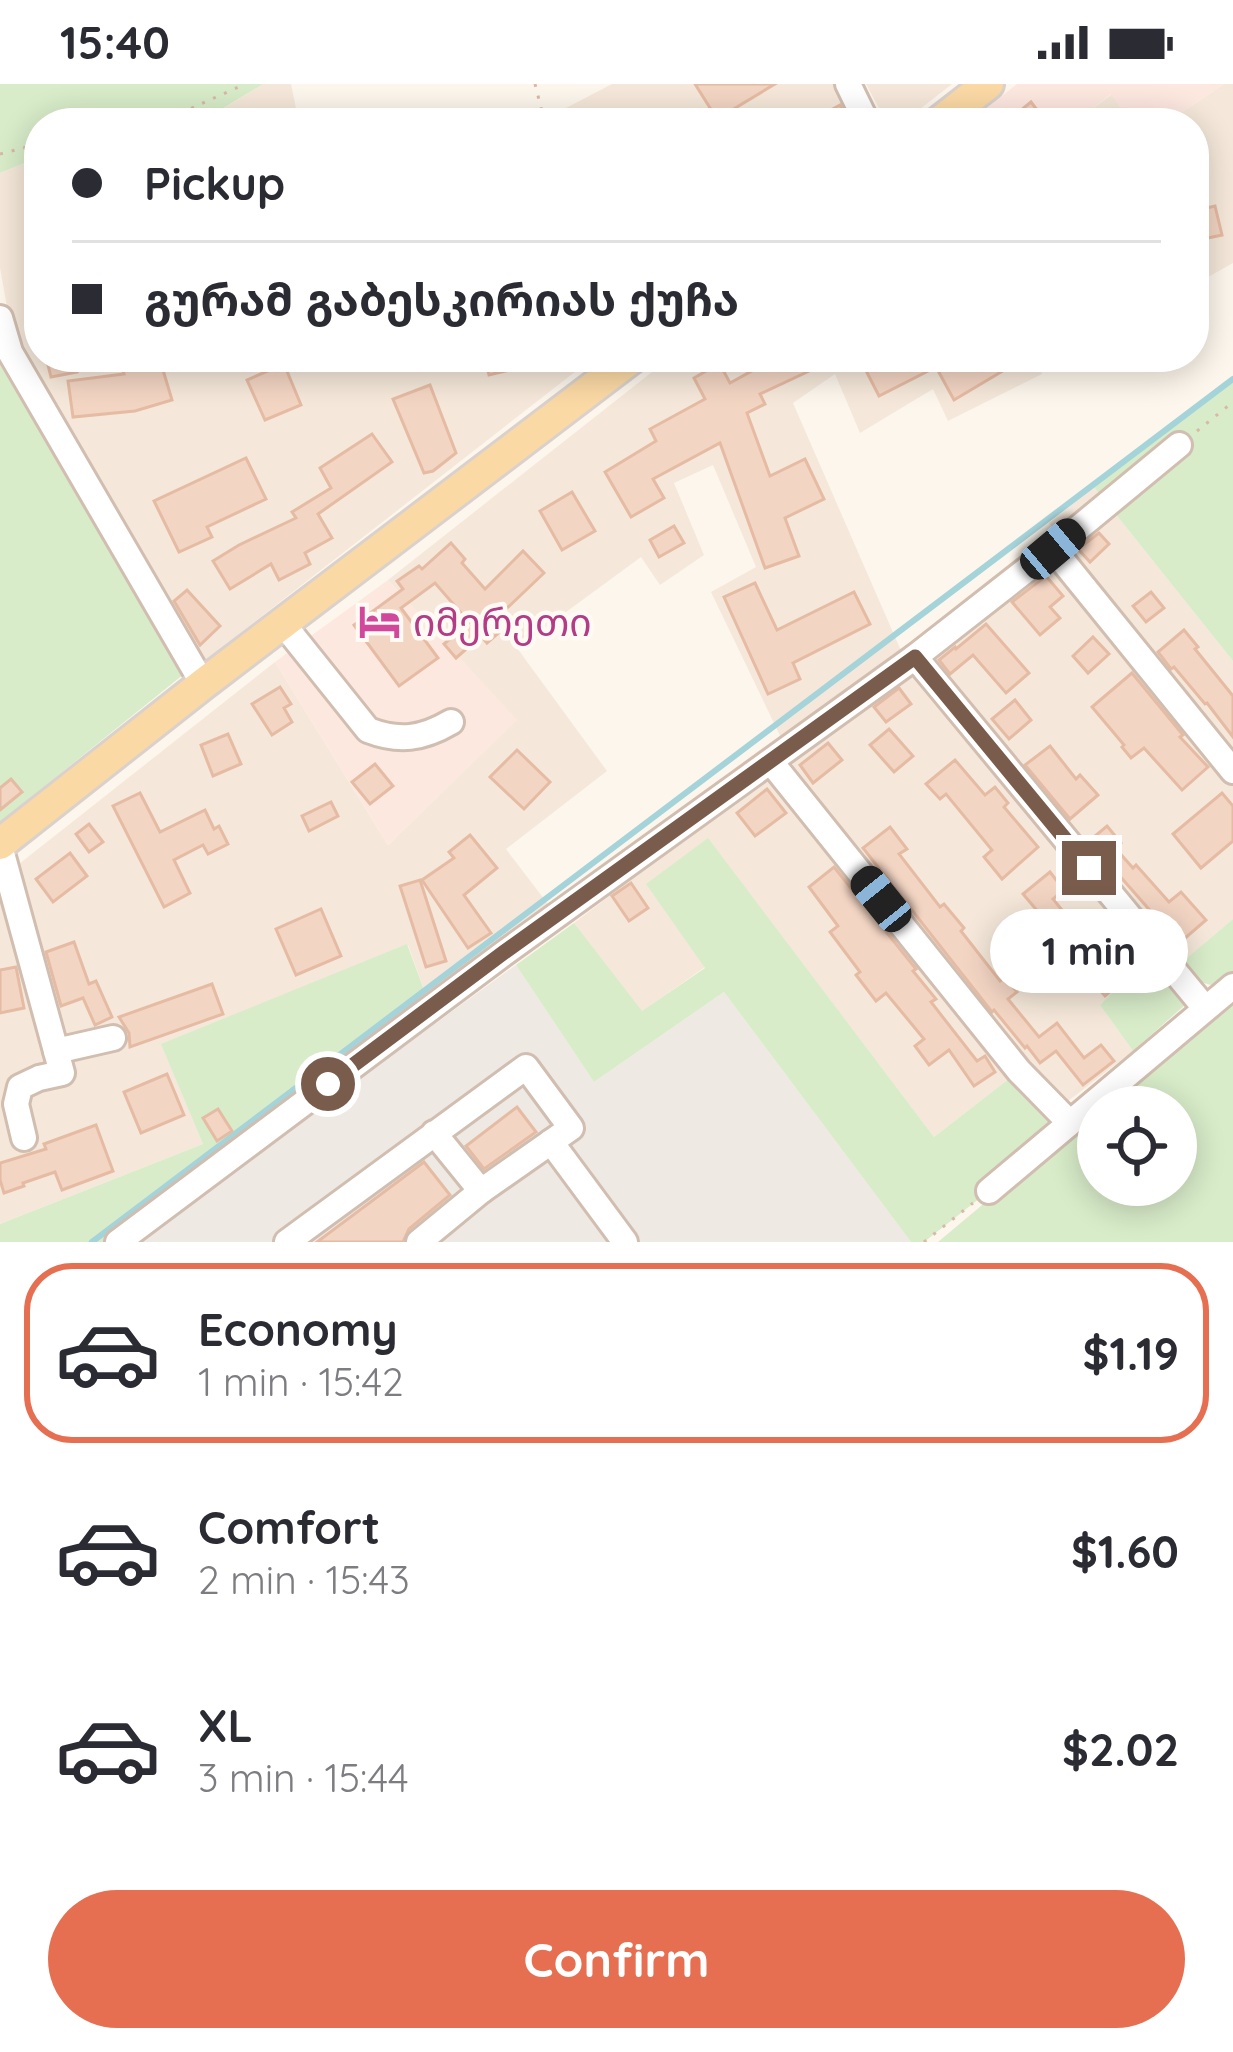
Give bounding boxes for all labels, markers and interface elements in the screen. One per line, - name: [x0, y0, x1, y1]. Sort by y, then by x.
- text: 15:40: [60, 14, 170, 70]
- text: Pickup: [144, 155, 285, 211]
- text: გურამ გაბესკირიას ქუჩა: [144, 271, 739, 327]
- car: [1014, 512, 1092, 586]
- place label: იმერეთი: [413, 597, 592, 646]
- hotel icon: იმერეთი: [356, 599, 402, 645]
- route end: [1062, 841, 1116, 895]
- car: [844, 860, 918, 938]
- callout: 1 min: [990, 910, 1188, 994]
- text: 1 min: [1042, 926, 1136, 975]
- route start: [301, 1057, 355, 1111]
- map controls: [1077, 1086, 1197, 1206]
- button: locate: [1077, 1086, 1197, 1206]
- icon: car: [54, 1299, 162, 1407]
- text: Economy: [198, 1301, 398, 1357]
- text: $1.19: [1083, 1325, 1179, 1381]
- text: 1 min · 15:42: [198, 1357, 404, 1406]
- icon: car: [54, 1497, 162, 1605]
- text: Comfort: [198, 1499, 380, 1555]
- text: $1.60: [1071, 1523, 1179, 1579]
- text: 2 min · 15:43: [198, 1555, 410, 1604]
- icon: car: [54, 1695, 162, 1803]
- text: XL: [198, 1697, 253, 1753]
- text: $2.02: [1062, 1721, 1179, 1777]
- text: 3 min · 15:44: [198, 1753, 409, 1802]
- button: Confirm: [48, 1890, 1185, 2028]

